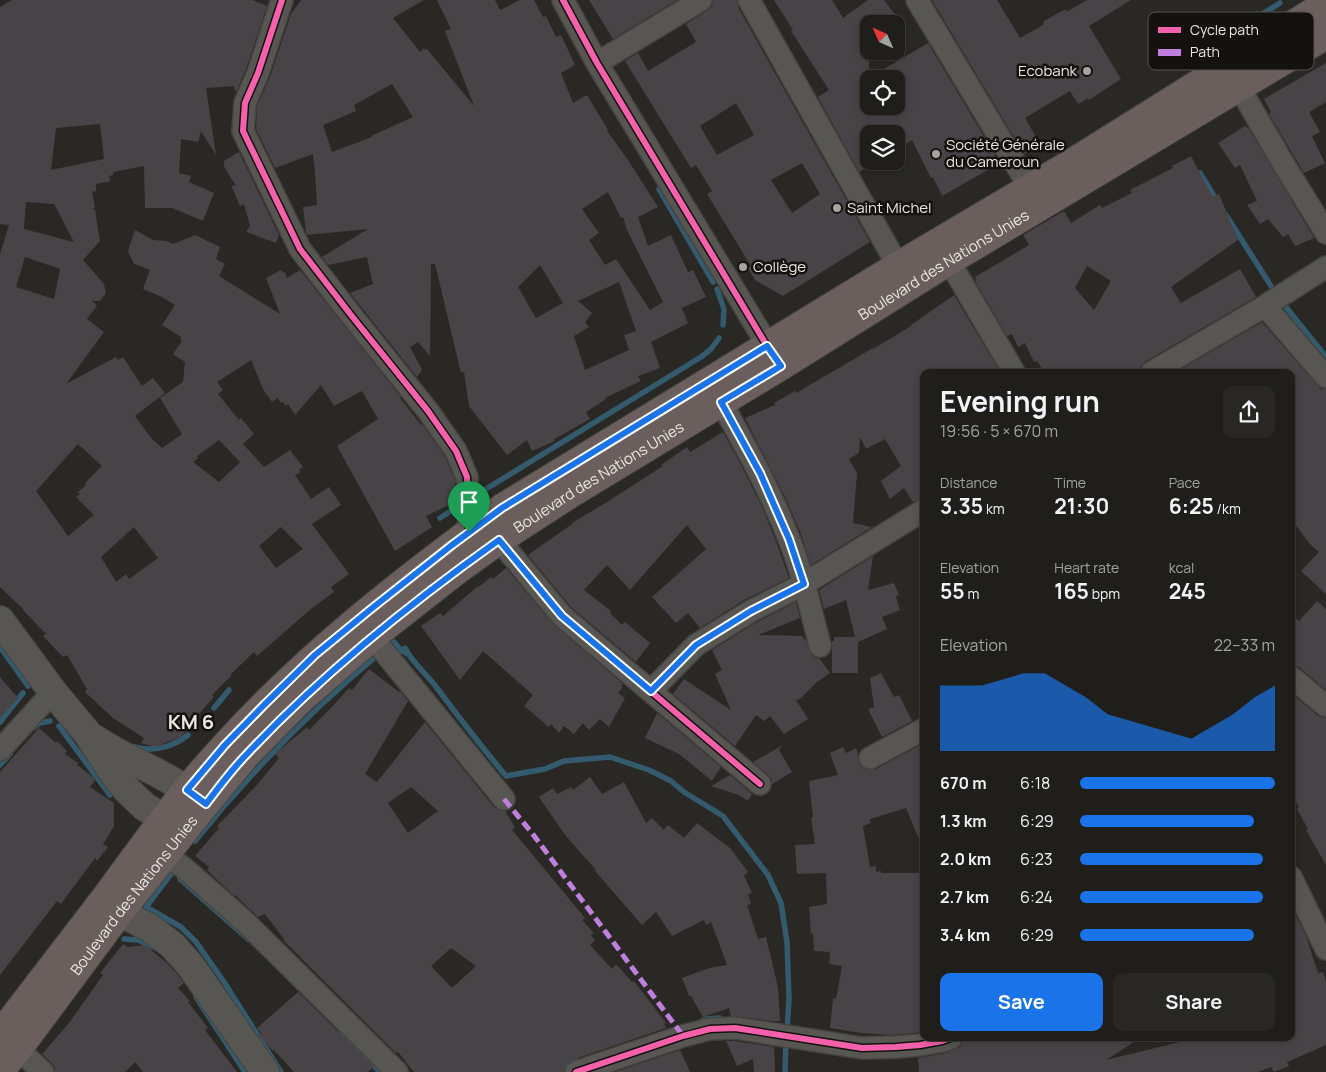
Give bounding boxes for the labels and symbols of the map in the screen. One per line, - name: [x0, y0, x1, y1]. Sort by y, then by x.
- legend: [1148, 12, 1314, 70]
- north arrow: [860, 15, 905, 60]
- text: Cycle path: [1190, 20, 1259, 39]
- text: Path: [1190, 42, 1220, 61]
- place label: Ecobank: [1018, 60, 1078, 81]
- marker: Ecobank: [1081, 65, 1093, 77]
- place label: Société Générale du Cameroun: [946, 134, 1065, 172]
- marker: Société Générale du Cameroun: [930, 148, 942, 160]
- place label: Saint Michel: [847, 197, 932, 218]
- marker: Saint Michel: [831, 202, 843, 214]
- street label: Boulevard des Nations Unies: [854, 204, 1033, 325]
- place label: Collège: [753, 256, 806, 277]
- marker: Collège: [737, 261, 749, 273]
- street label: Boulevard des Nations Unies: [509, 416, 688, 538]
- pin: [448, 481, 490, 532]
- district label: KM 6: [168, 708, 214, 735]
- street label: Boulevard des Nations Unies: [65, 811, 202, 979]

